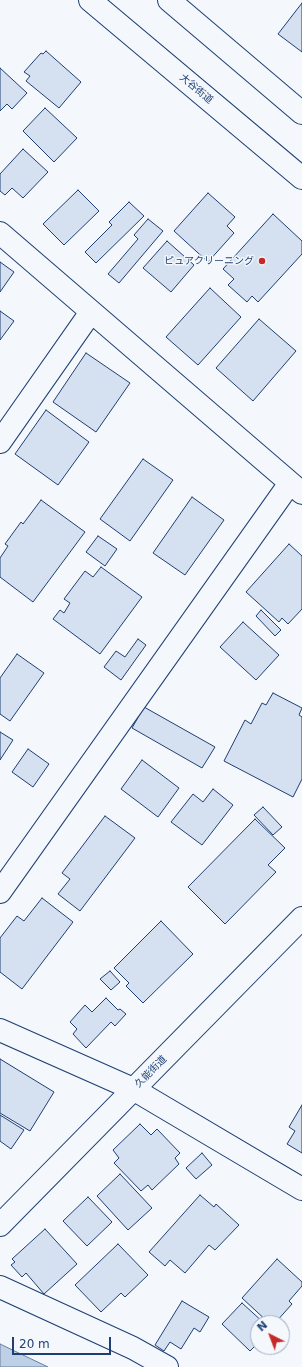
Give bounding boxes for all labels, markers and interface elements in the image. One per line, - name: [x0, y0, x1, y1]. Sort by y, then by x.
- street label: 大谷街道: [177, 72, 215, 106]
- place label: ピュアクリーニング: [164, 255, 254, 267]
- marker: ピュアクリーニング: [257, 256, 267, 266]
- street label: 久能街道: [133, 1054, 169, 1090]
- north arrow: [250, 1315, 290, 1355]
- text: N: [255, 1319, 270, 1334]
- scale bar: [14, 1329, 113, 1355]
- text: 20 m: [19, 1337, 50, 1351]

